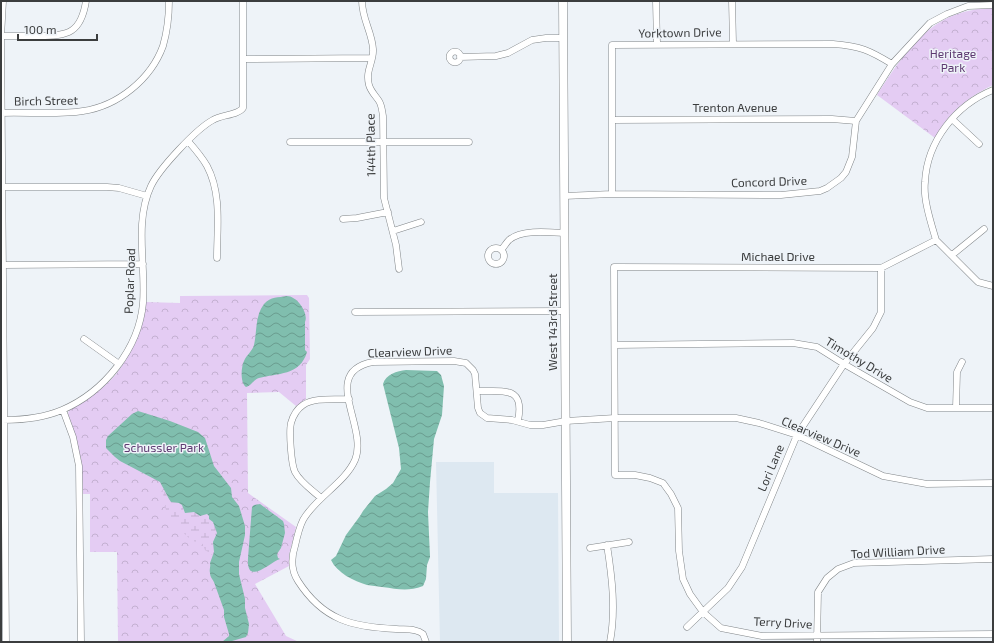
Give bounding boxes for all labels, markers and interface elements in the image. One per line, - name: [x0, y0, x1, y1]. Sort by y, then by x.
- scale bar: [18, 16, 97, 42]
- text: 100 m: [24, 22, 56, 36]
- street label: Yorktown Drive: [638, 24, 722, 40]
- park label: Heritage Park: [930, 46, 976, 74]
- street label: Birch Street: [14, 92, 78, 108]
- street label: Trenton Avenue: [693, 100, 777, 114]
- street label: 144th Place: [362, 113, 378, 177]
- street label: Concord Drive: [731, 173, 807, 189]
- street label: Poplar Road: [121, 248, 137, 314]
- street label: Michael Drive: [741, 249, 815, 263]
- street label: West 143rd Street: [545, 273, 559, 371]
- street label: Timothy Drive: [823, 334, 896, 385]
- street label: Clearview Drive: [367, 343, 453, 359]
- street label: Clearview Drive: [780, 413, 863, 459]
- park label: Schussler Park: [124, 440, 204, 454]
- street label: Lori Lane: [754, 442, 786, 493]
- street label: Tod William Drive: [850, 542, 946, 560]
- street label: Terry Drive: [753, 613, 813, 631]

